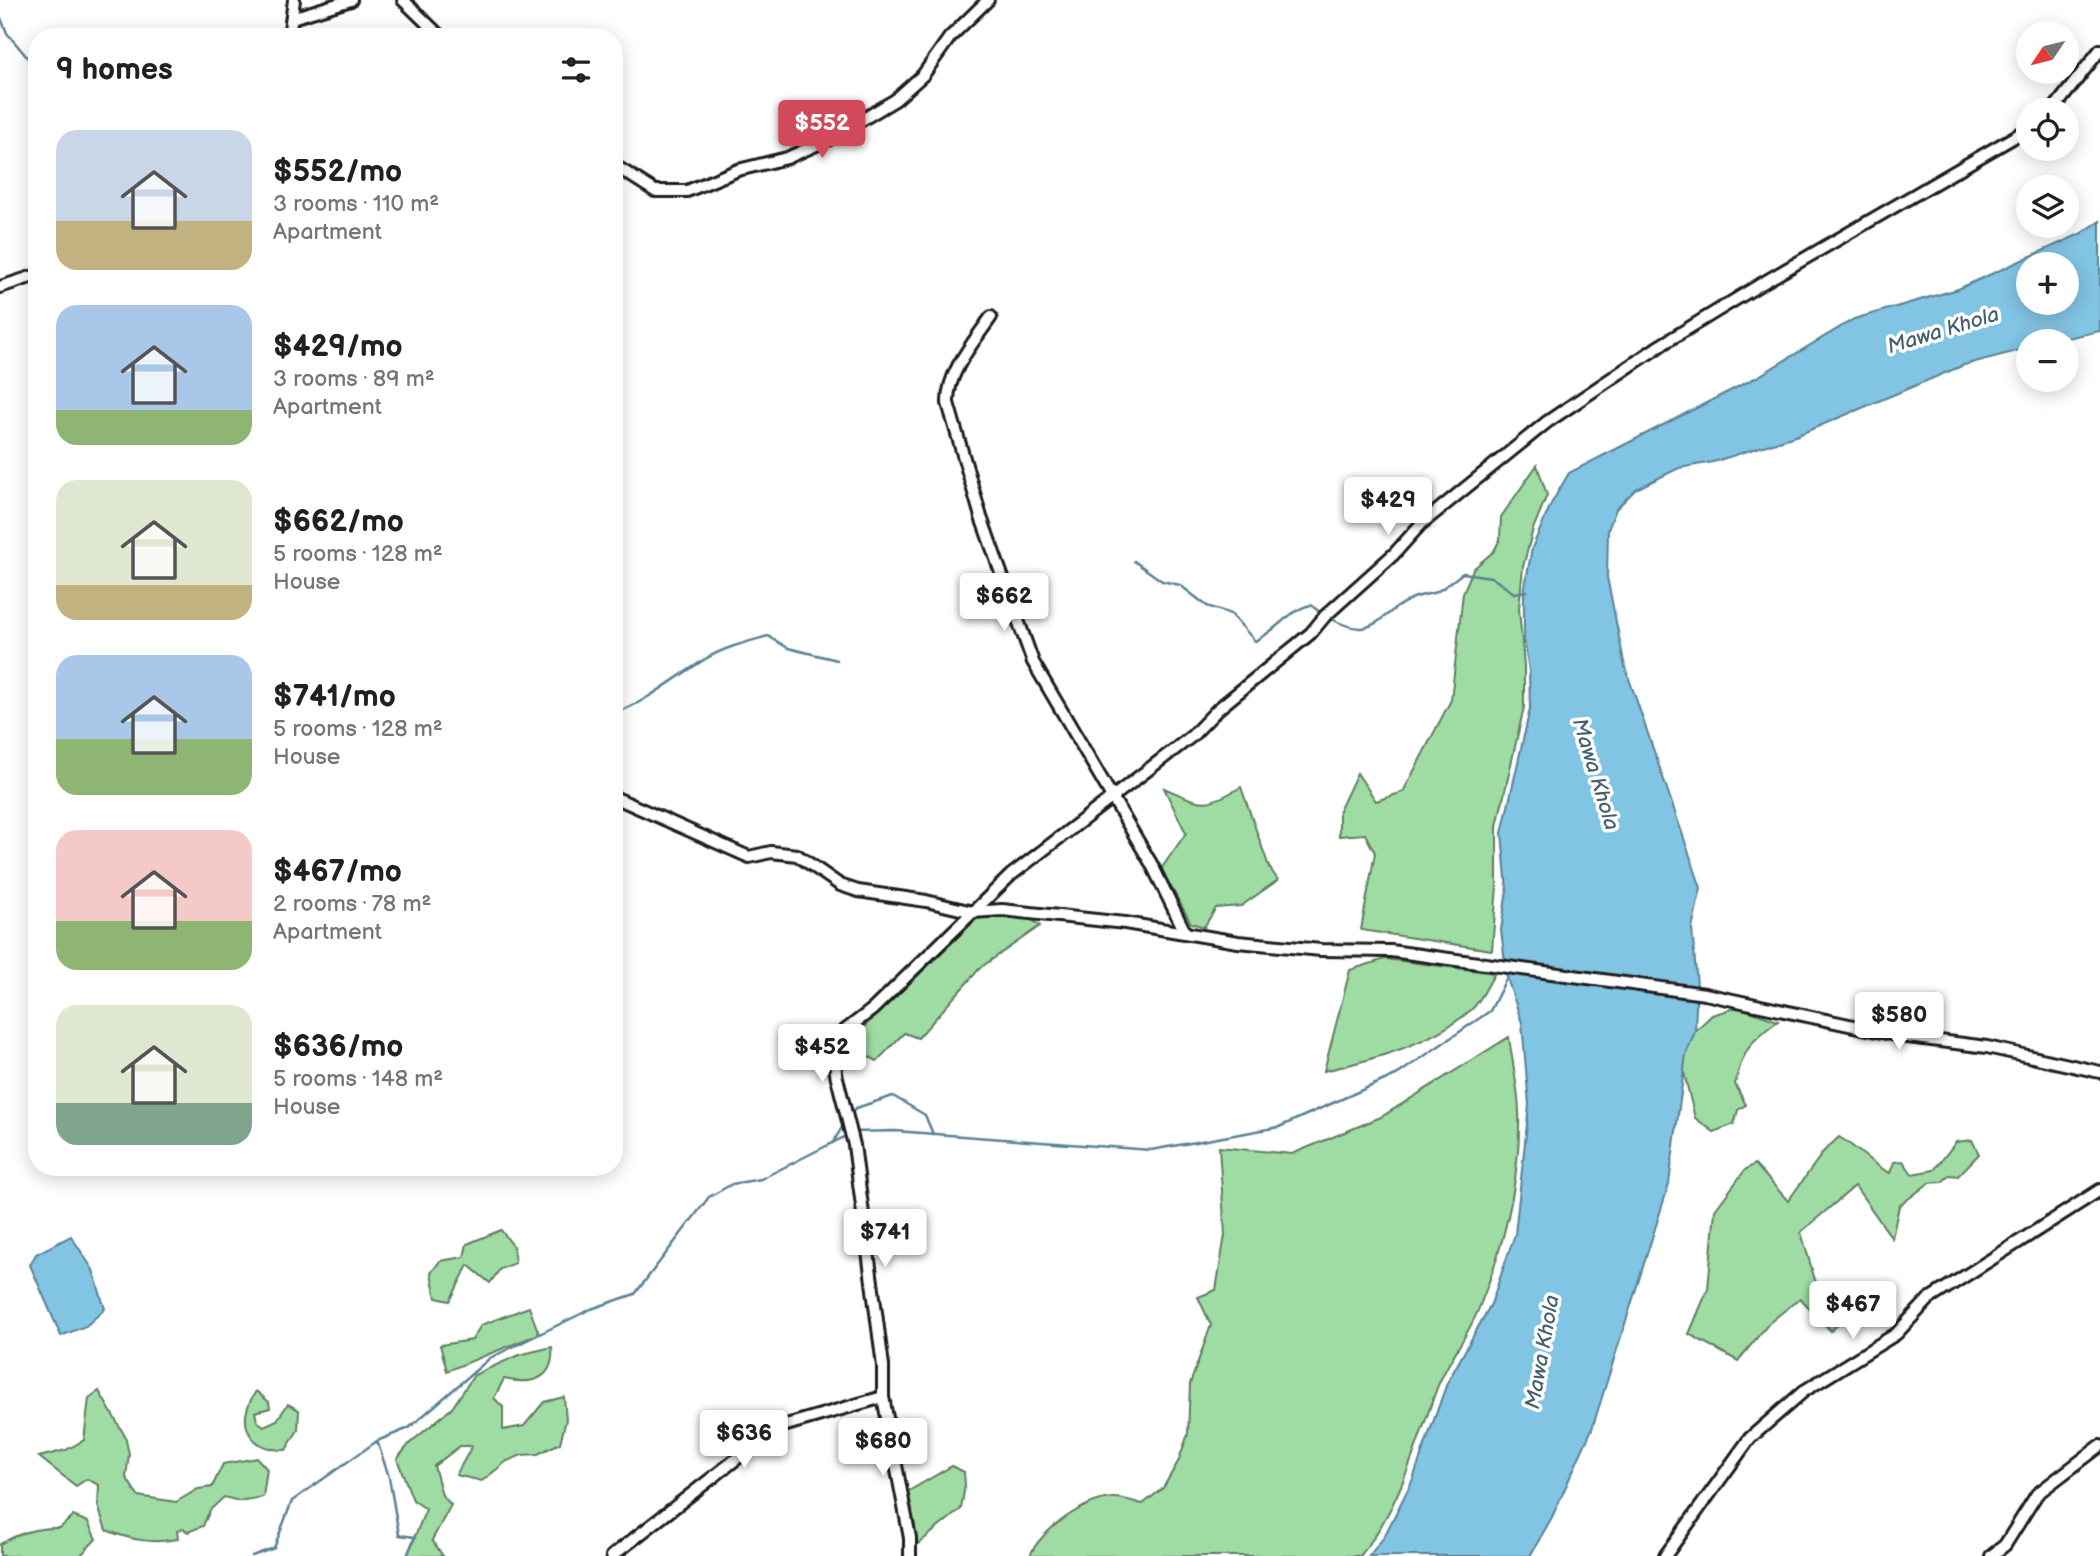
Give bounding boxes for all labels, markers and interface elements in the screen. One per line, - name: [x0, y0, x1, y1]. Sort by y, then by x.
- north arrow: [2016, 21, 2079, 84]
- map controls: [2016, 21, 2079, 392]
- icon: filters: [557, 51, 595, 89]
- text: 9 homes: [56, 52, 173, 88]
- button: locate: [2016, 98, 2079, 161]
- pin: $552: [781, 100, 863, 160]
- text: $552: [794, 109, 850, 137]
- text: $552/mo: [273, 154, 402, 190]
- icon: home: [112, 158, 196, 242]
- button: layers: [2016, 175, 2079, 238]
- text: 3 rooms · 110 m²: [273, 190, 439, 218]
- text: Apartment: [273, 218, 382, 246]
- button: +: [2016, 252, 2079, 315]
- water label: Mawa Khola: [1884, 302, 2002, 359]
- text: $429/mo: [273, 329, 403, 365]
- button: −: [2016, 329, 2079, 392]
- icon: home: [112, 333, 196, 417]
- text: 3 rooms · 89 m²: [273, 365, 435, 393]
- text: Apartment: [273, 393, 382, 421]
- pin: $429: [1347, 477, 1429, 537]
- text: $429: [1360, 486, 1416, 514]
- text: $662/mo: [273, 504, 404, 540]
- icon: home: [112, 508, 196, 592]
- text: 5 rooms · 128 m²: [273, 540, 443, 568]
- text: House: [273, 568, 340, 596]
- pin: $662: [963, 574, 1045, 633]
- text: $662: [976, 582, 1032, 610]
- text: $741/mo: [273, 679, 396, 715]
- icon: home: [112, 683, 196, 767]
- text: 5 rooms · 128 m²: [273, 715, 443, 743]
- water label: Mawa Khola: [1567, 715, 1624, 833]
- text: House: [273, 743, 340, 771]
- text: $467/mo: [273, 854, 402, 890]
- icon: home: [112, 858, 196, 942]
- text: 2 rooms · 78 m²: [273, 890, 431, 918]
- text: Apartment: [273, 918, 382, 946]
- pin: $580: [1858, 992, 1940, 1052]
- text: $580: [1871, 1001, 1927, 1029]
- pin: $452: [781, 1024, 863, 1084]
- text: $636/mo: [273, 1029, 403, 1065]
- icon: home: [112, 1033, 196, 1117]
- text: $452: [794, 1033, 850, 1061]
- text: 5 rooms · 148 m²: [273, 1065, 443, 1093]
- text: House: [273, 1093, 340, 1121]
- pin: $741: [844, 1210, 926, 1269]
- text: $741: [860, 1218, 910, 1246]
- pin: $467: [1812, 1282, 1894, 1341]
- text: $467: [1825, 1290, 1881, 1318]
- water label: Mawa Khola: [1520, 1293, 1565, 1411]
- pin: $636: [703, 1410, 785, 1470]
- pin: $680: [842, 1418, 924, 1478]
- text: $636: [716, 1419, 772, 1447]
- text: $680: [854, 1427, 912, 1455]

